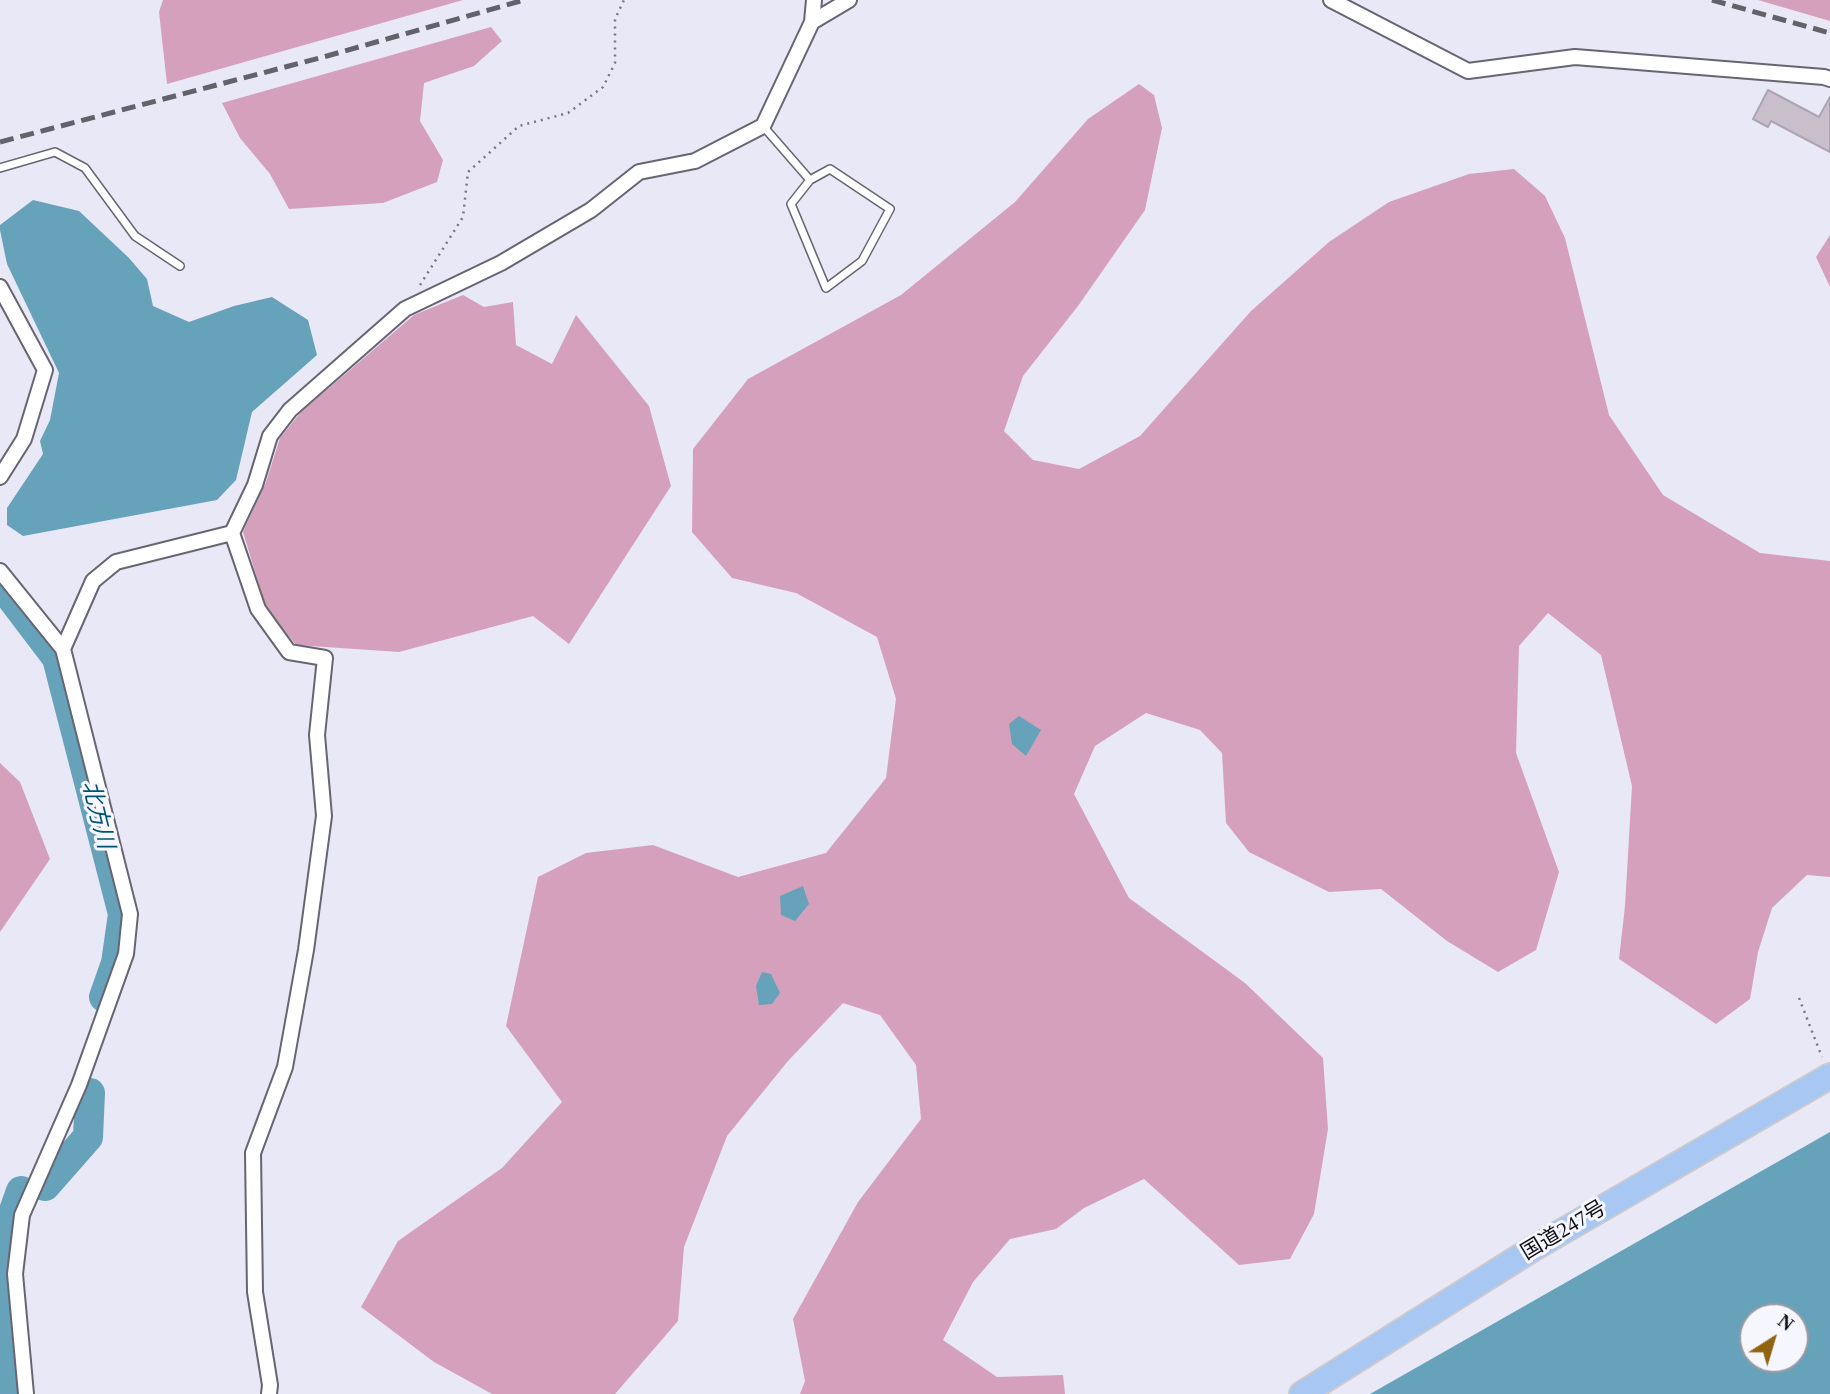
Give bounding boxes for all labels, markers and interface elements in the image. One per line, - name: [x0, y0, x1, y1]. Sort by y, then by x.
- water label: 北方川: [75, 778, 119, 852]
- street label: 国道247号: [1517, 1196, 1611, 1266]
- north arrow: [1739, 1303, 1809, 1373]
- text: N: [1774, 1310, 1798, 1335]

